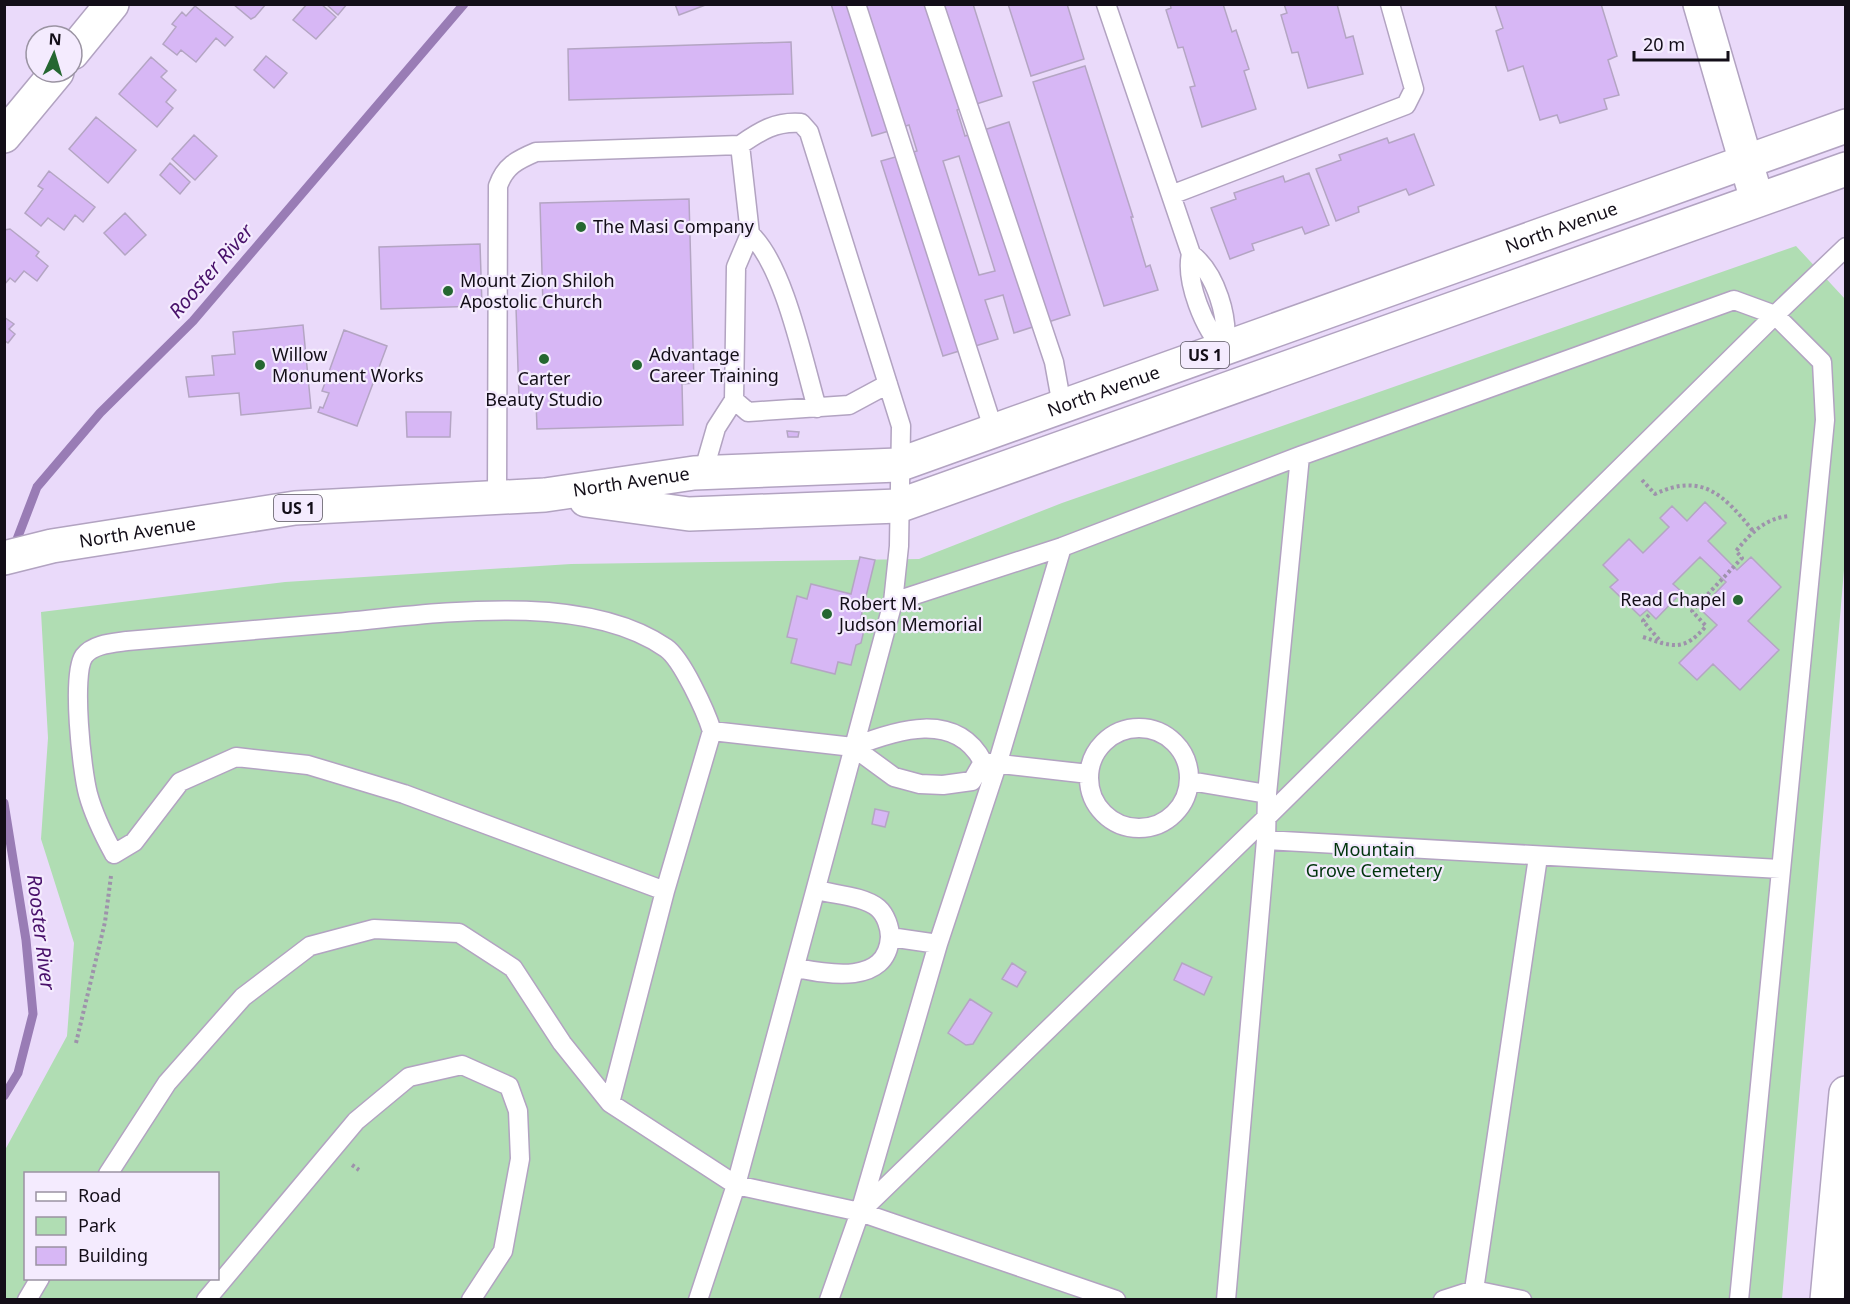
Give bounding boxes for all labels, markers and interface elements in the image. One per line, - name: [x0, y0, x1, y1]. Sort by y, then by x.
- north arrow: [24, 24, 84, 84]
- scale bar: [1634, 24, 1728, 62]
- text: N: [48, 28, 62, 50]
- text: 20 m: [1643, 32, 1685, 56]
- street label: North Avenue: [1502, 196, 1620, 258]
- place label: The Masi Company: [593, 214, 755, 238]
- water label: Rooster River: [162, 217, 260, 323]
- marker: The Masi Company: [574, 220, 588, 234]
- place label: Mount Zion Shiloh Apostolic Church: [460, 268, 615, 313]
- marker: Mount Zion Shiloh Apostolic Church: [441, 284, 455, 298]
- place label: Willow Monument Works: [272, 342, 424, 387]
- place label: Advantage Career Training: [649, 342, 779, 387]
- road number: US 1: [1181, 342, 1229, 368]
- marker: Carter Beauty Studio: [537, 352, 551, 366]
- marker: Willow Monument Works: [253, 358, 267, 372]
- marker: Advantage Career Training: [630, 358, 644, 372]
- street label: North Avenue: [1044, 359, 1163, 422]
- place label: Carter Beauty Studio: [485, 366, 603, 411]
- street label: North Avenue: [571, 461, 691, 502]
- road number: US 1: [274, 495, 322, 521]
- street label: North Avenue: [77, 511, 197, 553]
- place label: Read Chapel: [1620, 587, 1726, 611]
- place label: Robert M. Judson Memorial: [837, 591, 982, 636]
- marker: Read Chapel: [1731, 593, 1745, 607]
- marker: Robert M. Judson Memorial: [820, 607, 834, 621]
- park label: Mountain Grove Cemetery: [1306, 837, 1443, 882]
- water label: Rooster River: [21, 873, 62, 992]
- legend: [24, 1172, 219, 1280]
- text: Road: [78, 1183, 121, 1207]
- text: Park: [78, 1213, 116, 1237]
- text: Building: [78, 1243, 148, 1267]

